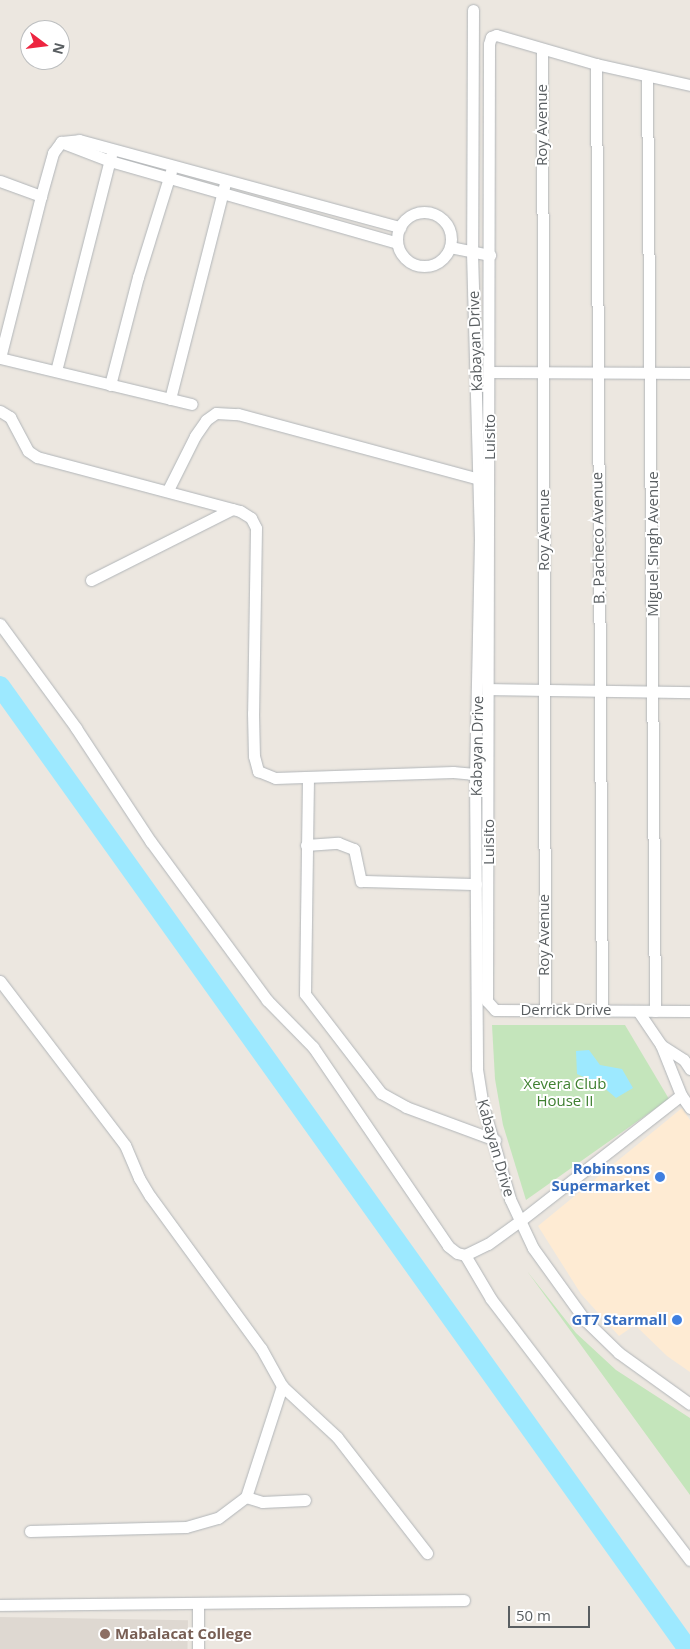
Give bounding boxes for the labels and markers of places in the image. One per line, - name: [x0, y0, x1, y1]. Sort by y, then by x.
- place label: Robinsons Supermarket: [551, 1159, 650, 1194]
- marker: Robinsons Supermarket: [654, 1171, 666, 1183]
- place label: GT7 Starmall: [571, 1311, 667, 1329]
- marker: GT7 Starmall: [671, 1314, 683, 1326]
- place label: Mabalacat College: [115, 1625, 252, 1643]
- marker: Mabalacat College: [99, 1628, 111, 1640]

